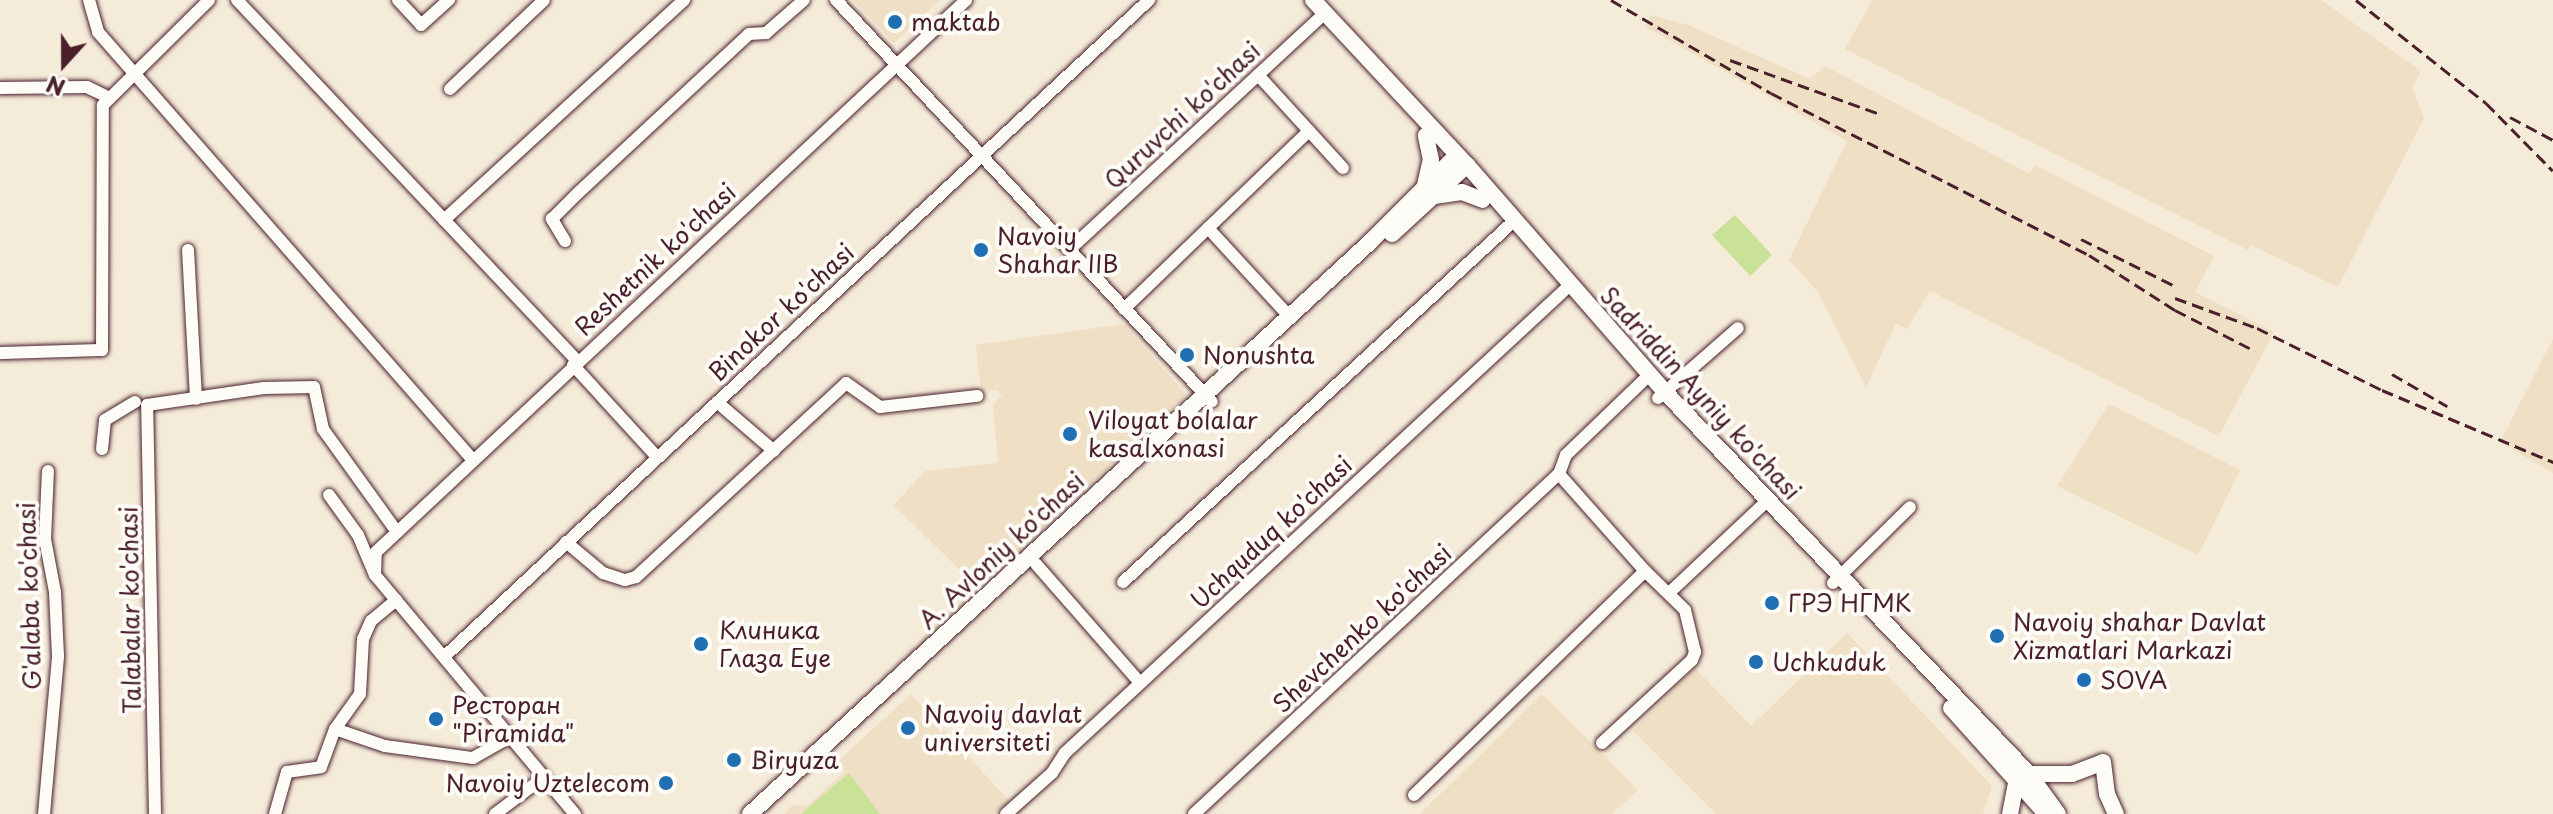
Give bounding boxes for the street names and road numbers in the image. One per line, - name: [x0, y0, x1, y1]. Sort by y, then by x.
- street label: Quruvchi ko'chasi: [1099, 36, 1265, 194]
- street label: Reshetnik ko'chasi: [568, 177, 742, 341]
- street label: Binokor ko'chasi: [702, 237, 860, 387]
- street label: Sadriddin Ayniy ko'chasi: [1595, 280, 1807, 506]
- street label: Uchquduq ko'chasi: [1184, 450, 1358, 614]
- street label: A. Avloniy ko'chasi: [912, 466, 1090, 634]
- street label: G'alaba ko'chasi: [11, 502, 47, 690]
- street label: Talabalar ko'chasi: [114, 505, 146, 715]
- street label: Shevchenko ko'chasi: [1267, 538, 1457, 718]

